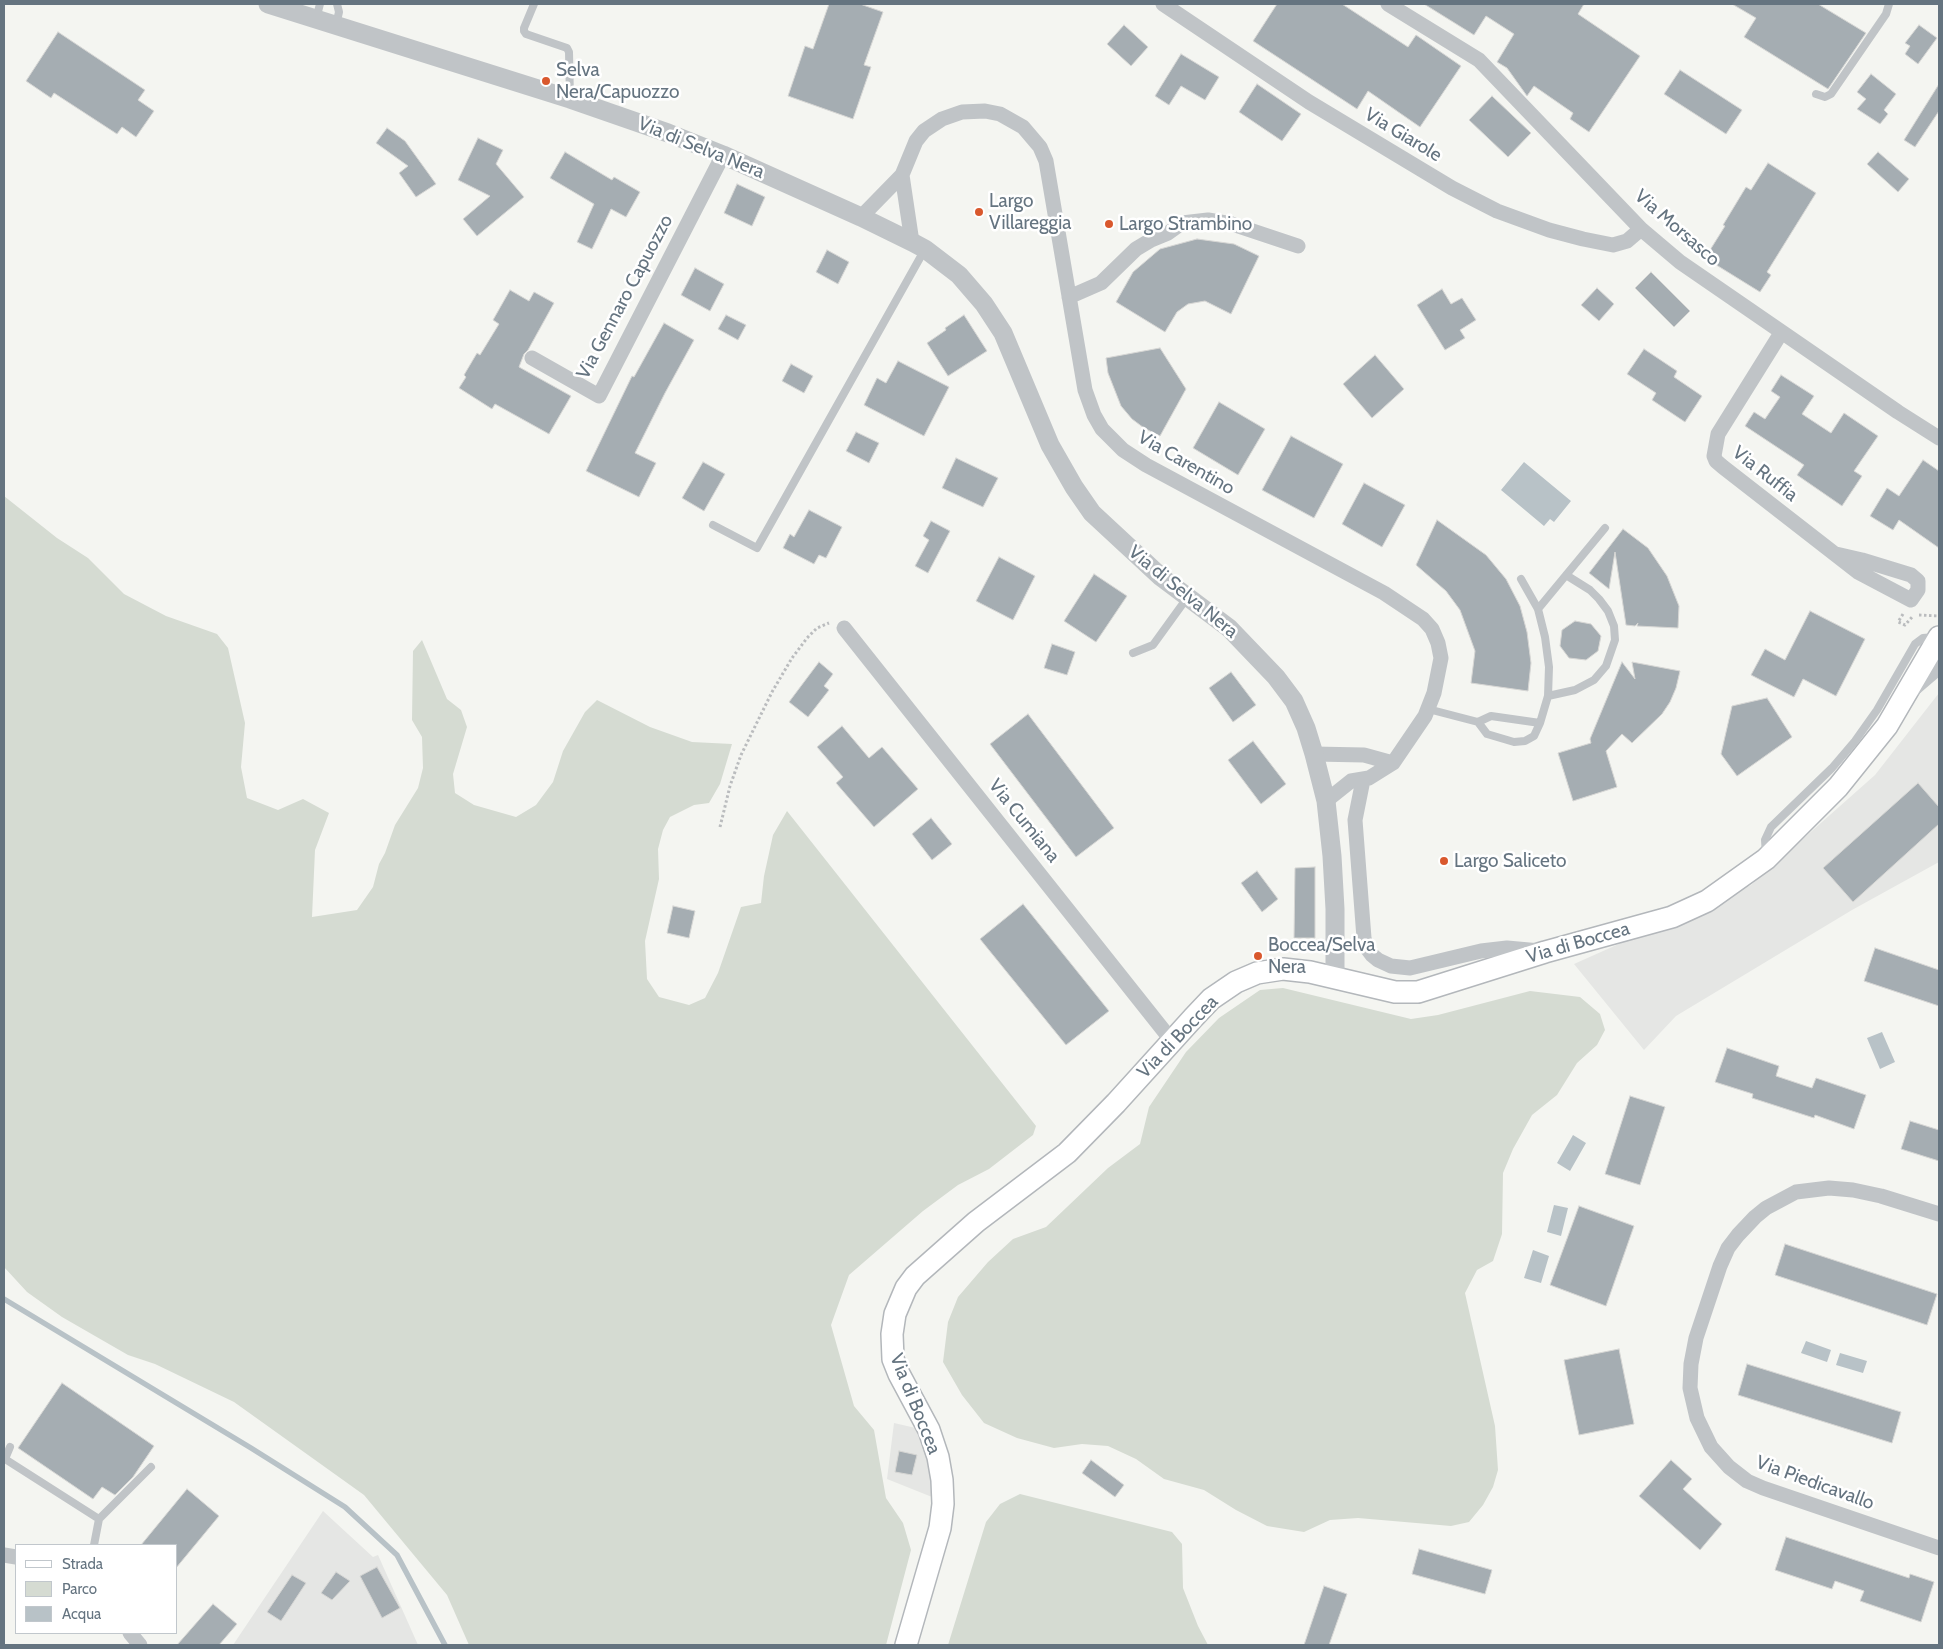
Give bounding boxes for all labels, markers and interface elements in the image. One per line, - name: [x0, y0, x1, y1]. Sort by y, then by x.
- place label: Selva Nera/Capuozzo: [556, 59, 679, 103]
- marker: Selva Nera/Capuozzo: [540, 75, 552, 87]
- street label: Via Giarole: [1360, 103, 1446, 167]
- street label: Via di Selva Nera: [634, 112, 768, 184]
- street label: Via Morsasco: [1630, 185, 1724, 271]
- place label: Largo Villareggia: [989, 190, 1071, 234]
- marker: Largo Villareggia: [973, 206, 985, 218]
- street label: Via Gennaro Capuozzo: [572, 211, 678, 383]
- place label: Largo Strambino: [1119, 213, 1252, 235]
- marker: Largo Strambino: [1103, 218, 1115, 230]
- street label: Via Carentino: [1133, 426, 1239, 500]
- street label: Via Ruffia: [1728, 441, 1802, 507]
- street label: Via di Selva Nera: [1124, 541, 1242, 643]
- street label: Via Cumiana: [983, 775, 1065, 867]
- place label: Largo Saliceto: [1454, 850, 1566, 872]
- marker: Largo Saliceto: [1438, 855, 1450, 867]
- street label: Via di Boccea: [1524, 917, 1632, 969]
- place label: Boccea/Selva Nera: [1268, 934, 1375, 978]
- marker: Boccea/Selva Nera: [1252, 950, 1264, 962]
- street label: Via di Boccea: [1133, 991, 1223, 1083]
- street label: Via di Boccea: [885, 1350, 945, 1458]
- street label: Via Piedicavallo: [1753, 1451, 1877, 1515]
- legend: [15, 1544, 178, 1634]
- text: Strada: [62, 1555, 103, 1573]
- text: Parco: [62, 1580, 97, 1598]
- text: Acqua: [62, 1605, 101, 1623]

